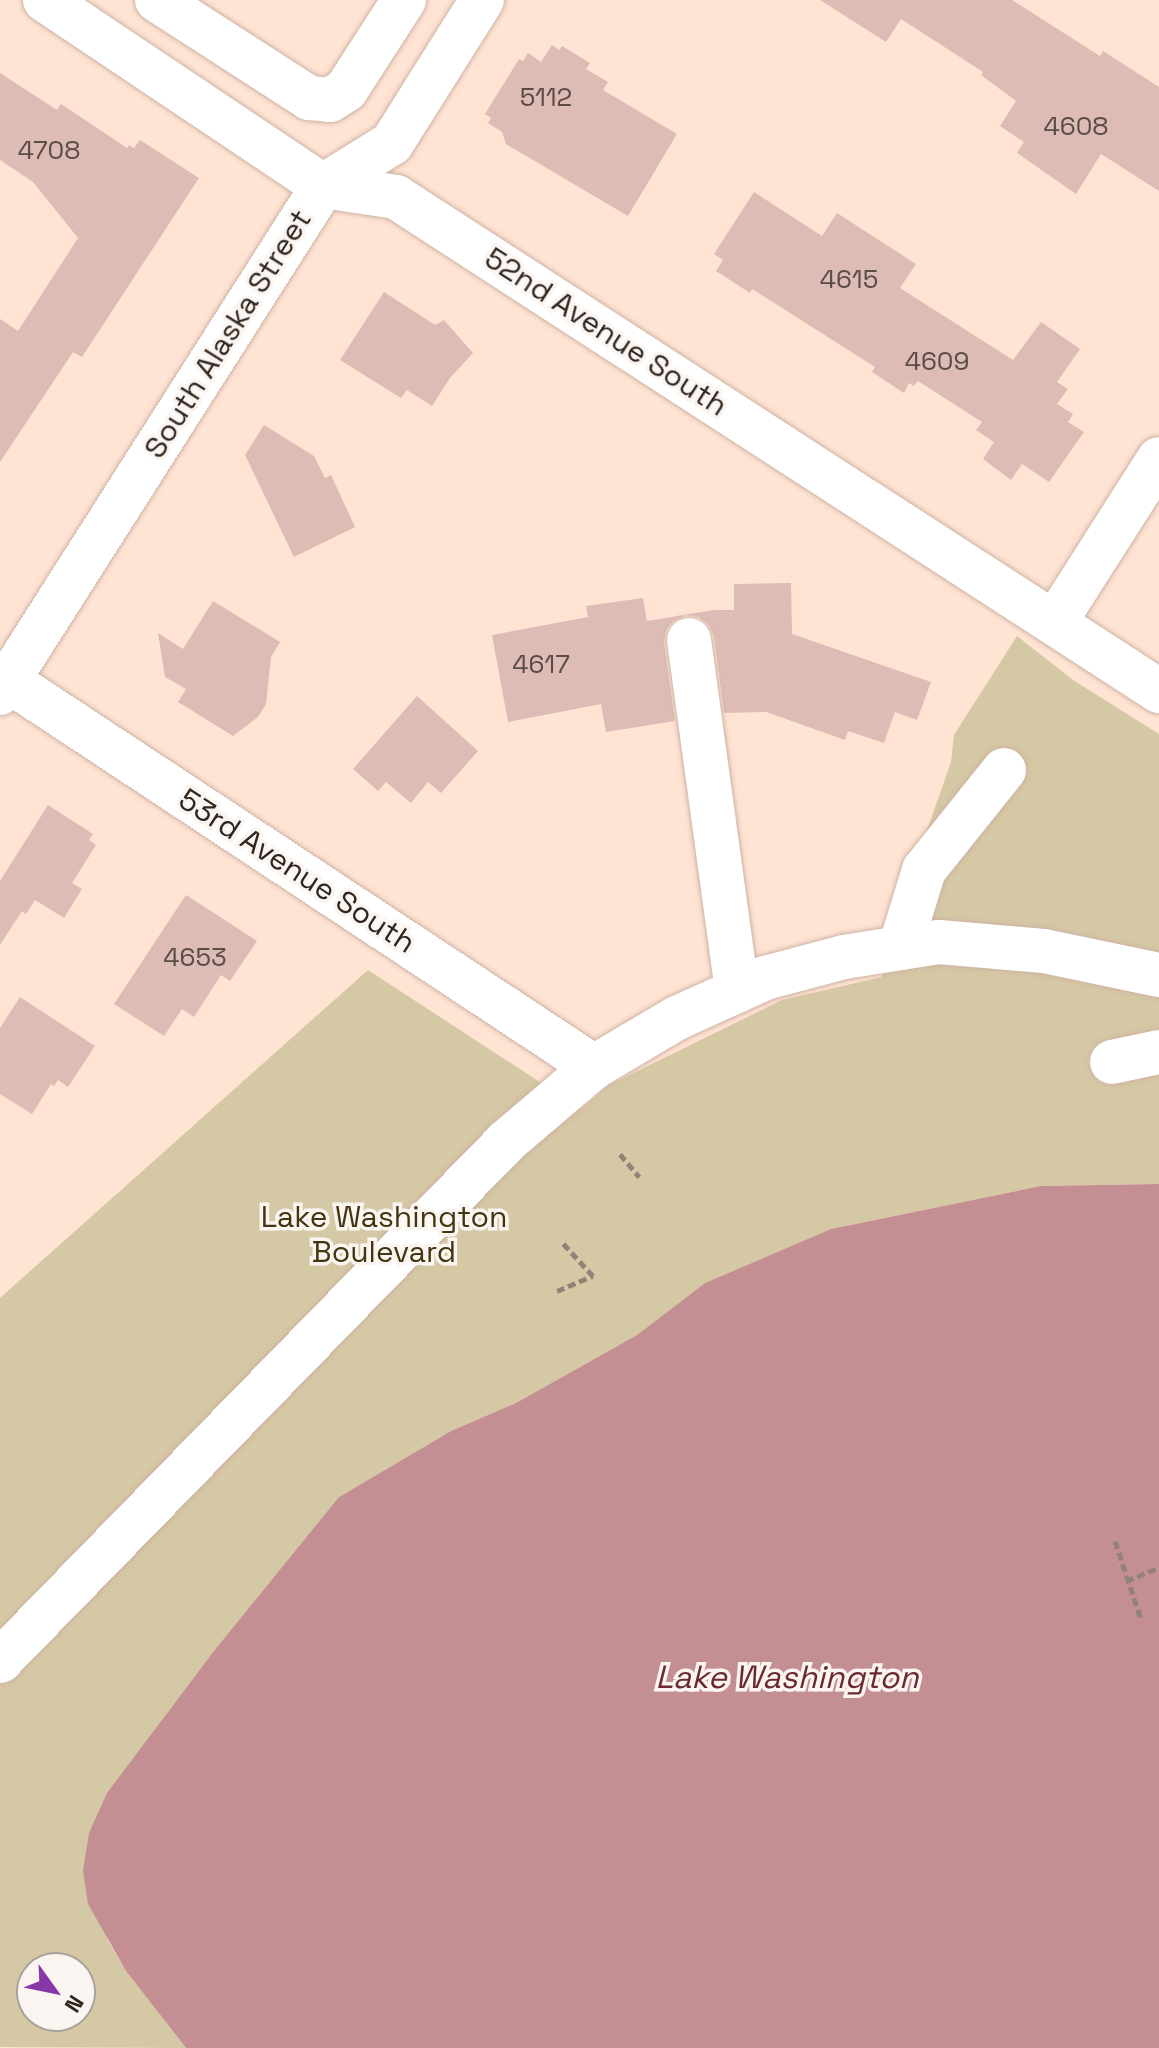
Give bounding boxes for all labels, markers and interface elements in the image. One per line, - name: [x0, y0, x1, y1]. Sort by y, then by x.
- house number: 5112: [520, 82, 572, 114]
- house number: 4608: [1043, 111, 1109, 143]
- house number: 4708: [18, 135, 80, 167]
- street label: South Alaska Street: [137, 203, 319, 465]
- street label: 52nd Avenue South: [478, 240, 734, 424]
- house number: 4615: [820, 264, 878, 296]
- house number: 4609: [905, 346, 969, 378]
- house number: 4617: [512, 649, 570, 681]
- street label: 53rd Avenue South: [172, 781, 422, 961]
- house number: 4653: [163, 942, 227, 974]
- park label: Lake Washington Boulevard: [261, 1199, 507, 1270]
- water label: Lake Washington: [655, 1658, 919, 1696]
- north arrow: [16, 1952, 96, 2032]
- text: N: [59, 1990, 90, 2018]

